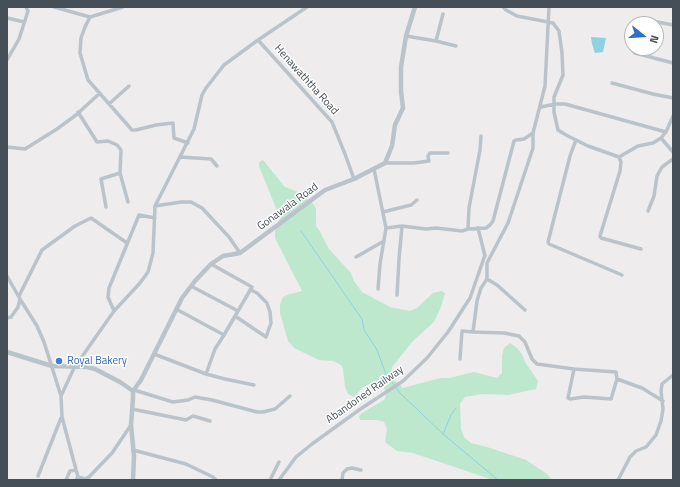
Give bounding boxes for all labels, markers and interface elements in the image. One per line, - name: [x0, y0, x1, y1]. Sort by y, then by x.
- north arrow: [624, 16, 664, 56]
- text: N: [646, 33, 663, 45]
- street label: Henawaththa Road: [271, 42, 341, 118]
- street label: Gonawala Road: [255, 180, 321, 234]
- place label: Royal Bakery: [67, 354, 127, 368]
- marker: Royal Bakery: [54, 356, 64, 366]
- street label: Abandoned Railway: [324, 363, 406, 427]

